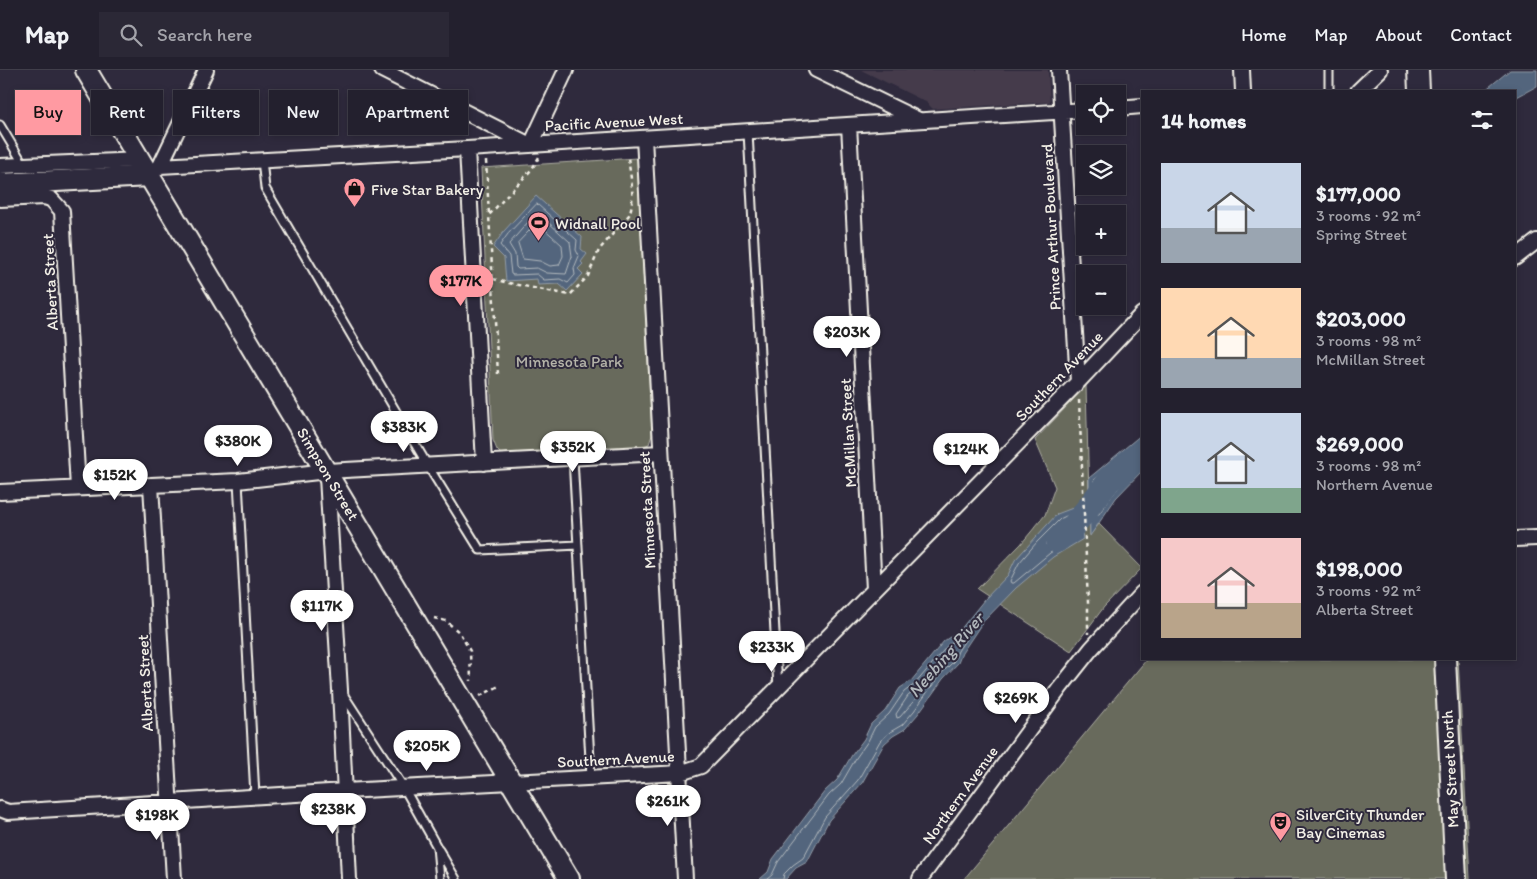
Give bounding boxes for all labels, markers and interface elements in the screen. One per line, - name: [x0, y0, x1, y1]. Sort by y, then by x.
- search box: [99, 12, 449, 57]
- text: Map: [25, 20, 69, 49]
- icon: search: [117, 21, 145, 49]
- text: Search here: [157, 23, 252, 46]
- text: Home: [1241, 24, 1287, 46]
- text: Map: [1315, 24, 1348, 46]
- text: About: [1376, 24, 1422, 46]
- text: Contact: [1450, 24, 1512, 46]
- map controls: [1076, 85, 1126, 315]
- button: locate: [1076, 85, 1126, 135]
- chip: Buy: [15, 90, 81, 135]
- chip: Rent: [91, 90, 163, 135]
- chip: Filters: [173, 90, 259, 135]
- chip: New: [269, 90, 338, 135]
- chip: Apartment: [348, 90, 468, 135]
- icon: filters: [1468, 106, 1496, 134]
- text: 14 homes: [1161, 108, 1246, 133]
- street label: Pacific Avenue West: [544, 109, 684, 135]
- street label: Prince Arthur Boulevard: [1037, 143, 1065, 311]
- button: layers: [1076, 145, 1126, 195]
- shop icon: Five Star Bakery: [343, 177, 367, 208]
- place label: Five Star Bakery: [371, 180, 484, 199]
- text: $177,000: [1316, 181, 1401, 206]
- icon: home: [1201, 183, 1261, 243]
- button: +: [1076, 205, 1126, 255]
- text: 3 rooms · 92 m²: [1316, 206, 1421, 225]
- sports icon: Widnall Pool: [527, 211, 551, 242]
- place label: Widnall Pool: [555, 214, 641, 233]
- text: Spring Street: [1316, 225, 1407, 244]
- street label: Alberta Street: [38, 233, 62, 331]
- pin: $177K: [426, 264, 496, 307]
- button: −: [1076, 265, 1126, 315]
- text: $177K: [440, 271, 482, 290]
- text: $203,000: [1316, 306, 1406, 331]
- icon: home: [1201, 308, 1261, 368]
- pin: $203K: [812, 316, 882, 358]
- text: $203K: [824, 322, 870, 341]
- street label: Southern Avenue: [1011, 327, 1107, 425]
- text: 3 rooms · 98 m²: [1316, 331, 1421, 350]
- text: McMillan Street: [1316, 350, 1425, 369]
- park label: Minnesota Park: [516, 352, 623, 371]
- street label: McMillan Street: [836, 378, 860, 488]
- pin: $383K: [369, 410, 439, 453]
- text: $383K: [382, 417, 426, 436]
- pin: $380K: [203, 424, 273, 467]
- street label: Simpson Street: [293, 424, 363, 524]
- pin: $352K: [538, 430, 608, 473]
- text: $380K: [215, 431, 261, 450]
- text: $269,000: [1316, 431, 1404, 456]
- pin: $124K: [931, 432, 1001, 475]
- icon: home: [1201, 433, 1261, 493]
- text: $352K: [551, 437, 595, 456]
- text: $124K: [944, 439, 988, 458]
- street label: Minnesota Street: [634, 451, 660, 569]
- text: 3 rooms · 98 m²: [1316, 456, 1421, 475]
- pin: $152K: [80, 458, 150, 501]
- text: $152K: [94, 465, 136, 484]
- text: Northern Avenue: [1316, 475, 1433, 494]
- text: $198,000: [1316, 556, 1403, 581]
- icon: home: [1201, 558, 1261, 618]
- text: 3 rooms · 92 m²: [1316, 581, 1421, 600]
- pin: $117K: [287, 590, 357, 632]
- text: $117K: [301, 596, 343, 615]
- text: Alberta Street: [1316, 600, 1413, 619]
- water label: Neebing River: [903, 606, 990, 702]
- pin: $233K: [737, 630, 807, 673]
- street label: Alberta Street: [133, 634, 157, 732]
- text: $233K: [750, 637, 794, 656]
- pin: $269K: [981, 682, 1051, 724]
- text: $269K: [994, 688, 1038, 707]
- street label: May Street North: [1437, 709, 1463, 828]
- pin: $205K: [392, 730, 462, 772]
- text: $205K: [404, 736, 450, 755]
- street label: Northern Avenue: [918, 742, 1002, 848]
- street label: Southern Avenue: [557, 746, 676, 772]
- pin: $261K: [633, 784, 703, 827]
- text: $261K: [647, 791, 689, 810]
- pin: $238K: [298, 792, 368, 835]
- pin: $198K: [122, 798, 192, 841]
- text: $238K: [311, 799, 355, 818]
- text: $198K: [136, 805, 178, 824]
- place label: SilverCity Thunder Bay Cinemas: [1296, 805, 1425, 842]
- theatre icon: SilverCity Thunder Bay Cinemas: [1268, 811, 1292, 842]

